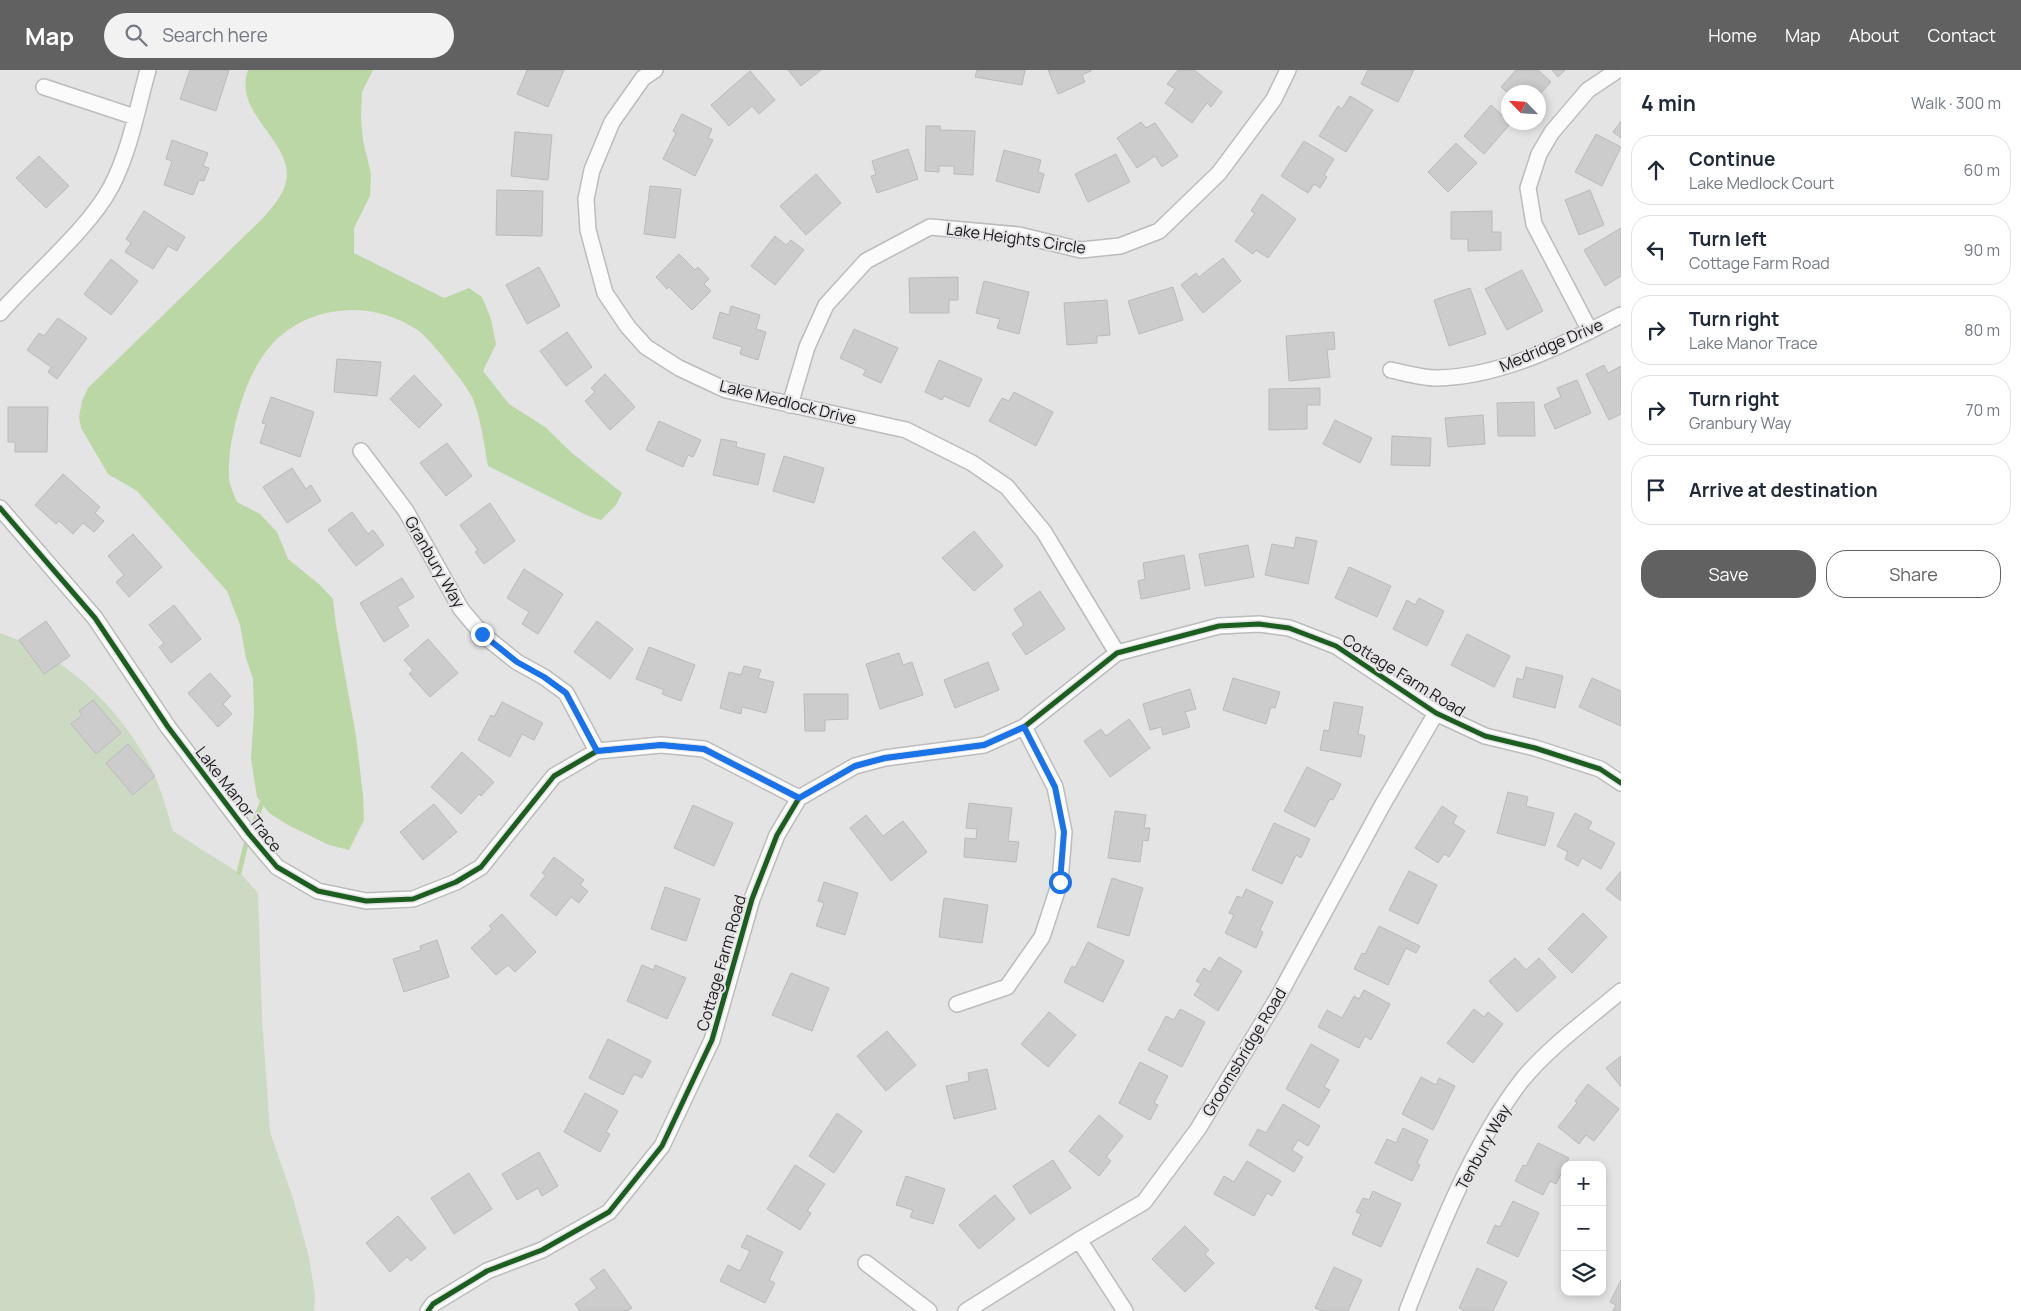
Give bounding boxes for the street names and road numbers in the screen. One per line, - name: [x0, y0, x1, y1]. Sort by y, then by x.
- street label: Lake Heights Circle: [945, 217, 1087, 259]
- street label: Medridge Drive: [1496, 313, 1606, 377]
- street label: Lake Medlock Drive: [717, 374, 859, 430]
- street label: Granbury Way: [400, 512, 470, 612]
- street label: Cottage Farm Road: [1338, 628, 1470, 722]
- street label: Lake Manor Trace: [191, 742, 287, 856]
- street label: Cottage Farm Road: [691, 892, 751, 1034]
- street label: Groomsbridge Road: [1197, 984, 1291, 1120]
- street label: Tenbury Way: [1451, 1100, 1516, 1194]

